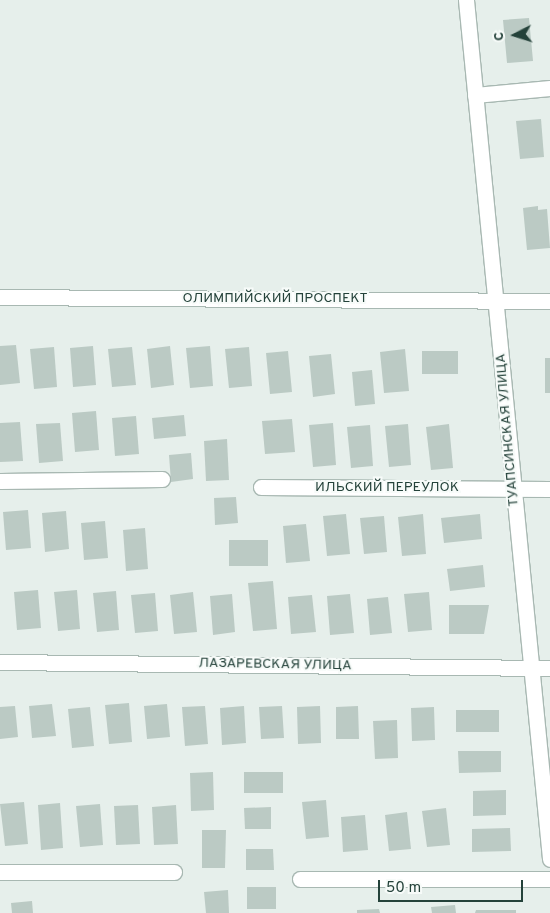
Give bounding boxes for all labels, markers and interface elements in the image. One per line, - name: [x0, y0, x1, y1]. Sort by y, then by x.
- north arrow: [490, 10, 540, 60]
- text: С: [491, 31, 508, 42]
- street label: ОЛИМПИЙСКИЙ ПРОСПЕКТ: [182, 291, 368, 307]
- street label: ТУАПСИНСКАЯ УЛИЦА: [493, 353, 523, 507]
- street label: ИЛЬСКИЙ ПЕРЕУЛОК: [315, 480, 459, 496]
- street label: ЛАЗАРЕВСКАЯ УЛИЦА: [198, 655, 352, 675]
- scale bar: [380, 870, 525, 902]
- text: 50 m: [386, 879, 421, 898]

